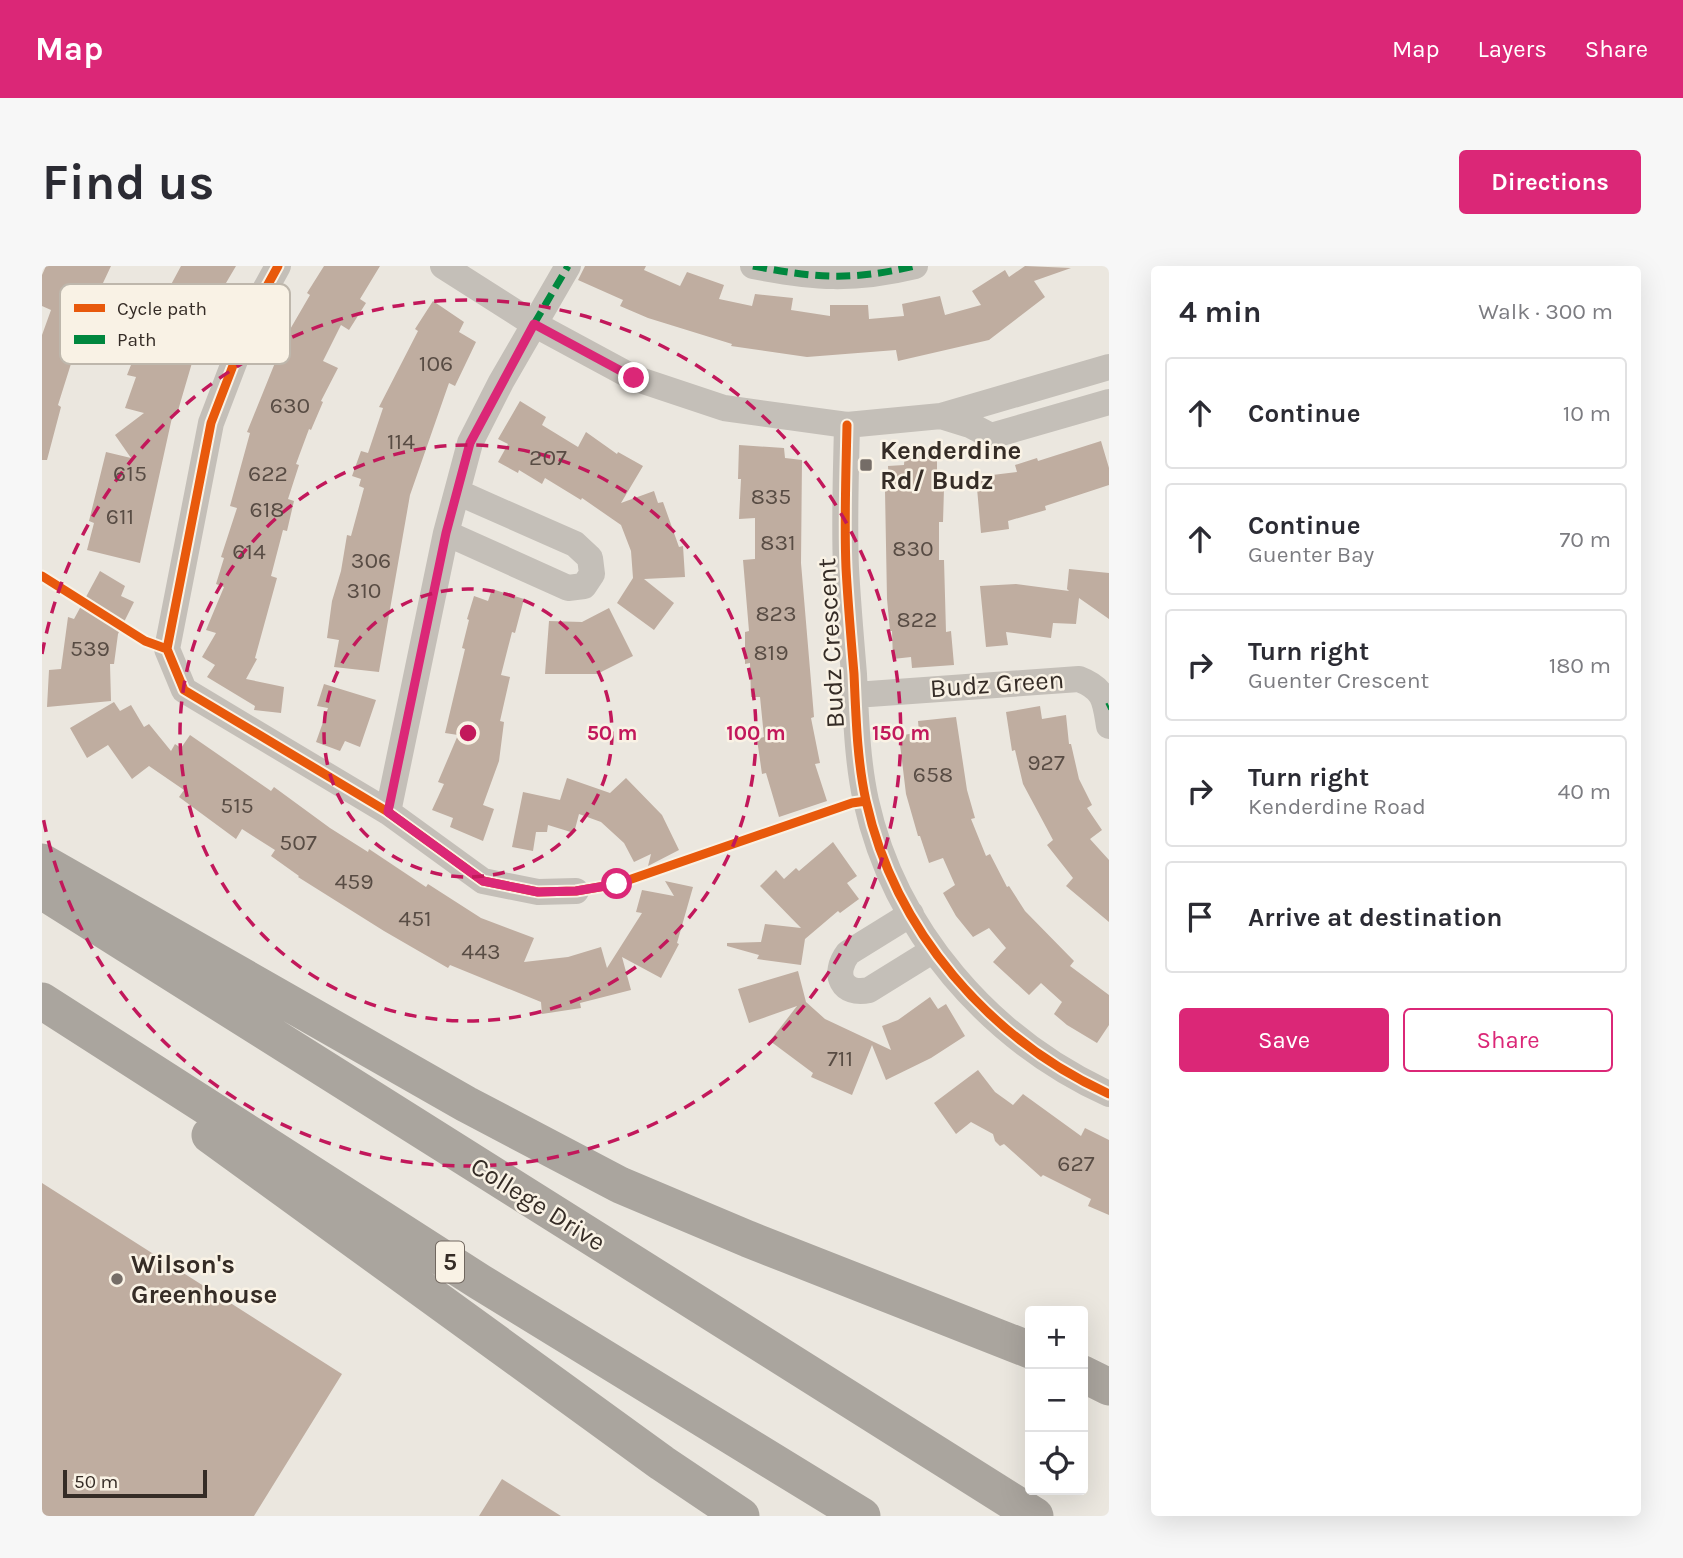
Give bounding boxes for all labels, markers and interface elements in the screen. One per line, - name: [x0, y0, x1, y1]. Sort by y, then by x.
- text: Map: [35, 30, 103, 68]
- text: Map: [1392, 35, 1440, 63]
- text: Layers: [1478, 35, 1547, 63]
- text: Share: [1585, 35, 1648, 63]
- button: Directions: [1459, 150, 1641, 214]
- text: Find us: [42, 154, 214, 211]
- legend: [60, 284, 290, 364]
- text: 4 min: [1179, 294, 1261, 330]
- text: Cycle path: [117, 298, 207, 320]
- text: Walk · 300 m: [1478, 298, 1613, 325]
- text: Path: [117, 329, 157, 351]
- house number: 106: [419, 350, 453, 377]
- route end: [618, 362, 649, 393]
- house number: 630: [270, 392, 310, 419]
- icon: ahead: [1181, 394, 1219, 432]
- text: Continue: [1248, 398, 1360, 429]
- text: 10 m: [1563, 400, 1611, 427]
- house number: 114: [387, 428, 415, 455]
- place label: Kenderdine Rd/ Budz: [880, 435, 1021, 496]
- house number: 207: [529, 444, 567, 471]
- marker: Kenderdine Rd/ Budz: [858, 457, 874, 473]
- house number: 615: [113, 460, 147, 487]
- house number: 622: [248, 460, 288, 487]
- house number: 835: [751, 483, 791, 510]
- house number: 618: [250, 496, 284, 523]
- house number: 611: [106, 503, 134, 530]
- text: Continue: [1248, 510, 1360, 541]
- icon: ahead: [1181, 520, 1219, 558]
- text: 70 m: [1560, 526, 1611, 553]
- house number: 831: [760, 529, 796, 556]
- house number: 830: [892, 535, 934, 562]
- house number: 614: [232, 538, 266, 565]
- text: Guenter Bay: [1248, 541, 1374, 568]
- house number: 306: [351, 547, 391, 574]
- street label: Budz Crescent: [811, 557, 851, 729]
- house number: 310: [347, 577, 381, 604]
- house number: 823: [755, 600, 797, 627]
- house number: 822: [897, 606, 937, 633]
- house number: 539: [70, 635, 110, 662]
- text: Turn right: [1248, 636, 1369, 667]
- house number: 819: [753, 639, 789, 666]
- icon: right: [1181, 646, 1219, 684]
- text: 180 m: [1549, 652, 1611, 679]
- street label: Budz Green: [929, 664, 1065, 704]
- text: Guenter Crescent: [1248, 667, 1429, 694]
- centre of rings: [456, 721, 480, 745]
- text: 50 m: [587, 721, 637, 745]
- text: 100 m: [726, 721, 786, 745]
- text: 150 m: [872, 721, 930, 745]
- house number: 927: [1027, 749, 1065, 776]
- house number: 658: [913, 761, 953, 788]
- text: Turn right: [1248, 762, 1369, 793]
- icon: right: [1181, 772, 1219, 810]
- text: 40 m: [1558, 778, 1611, 805]
- house number: 515: [220, 792, 254, 819]
- text: Kenderdine Road: [1248, 793, 1426, 820]
- house number: 507: [279, 829, 317, 856]
- house number: 459: [334, 868, 374, 895]
- route start: [601, 868, 632, 899]
- icon: arrive: [1181, 898, 1219, 936]
- text: Arrive at destination: [1248, 902, 1502, 933]
- house number: 451: [398, 905, 432, 932]
- house number: 443: [461, 938, 501, 965]
- button: Save: [1179, 1008, 1389, 1072]
- button: Share: [1403, 1008, 1613, 1072]
- house number: 711: [827, 1045, 853, 1072]
- street label: College Drive: [465, 1150, 611, 1258]
- house number: 627: [1057, 1150, 1095, 1177]
- road number: 5: [436, 1242, 464, 1282]
- place label: Wilson's Greenhouse: [131, 1249, 277, 1310]
- marker: Wilson's Greenhouse: [109, 1271, 125, 1287]
- map controls: [1025, 1306, 1088, 1495]
- button: +: [1025, 1306, 1088, 1369]
- button: −: [1025, 1369, 1088, 1432]
- button: locate: [1025, 1432, 1088, 1495]
- scale bar: [63, 1467, 206, 1499]
- text: 50 m: [74, 1471, 118, 1493]

